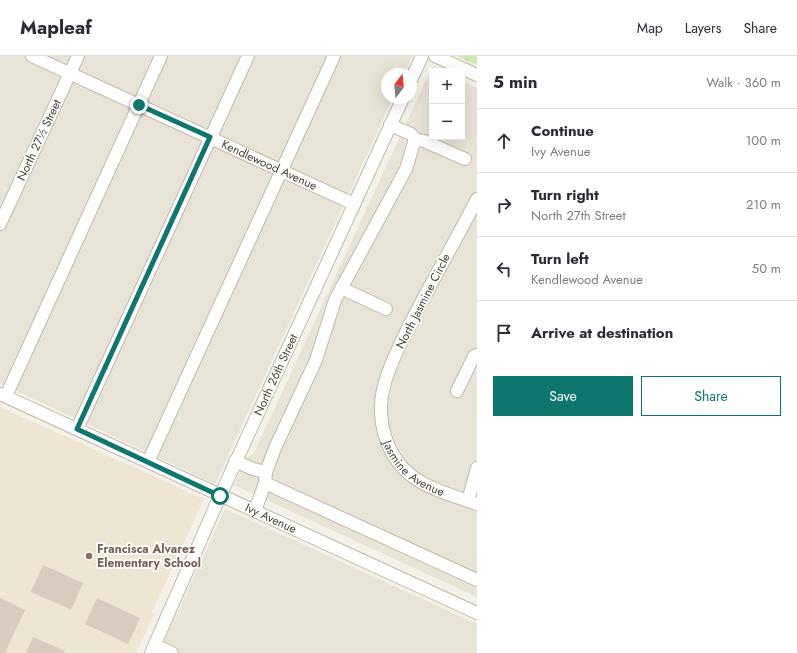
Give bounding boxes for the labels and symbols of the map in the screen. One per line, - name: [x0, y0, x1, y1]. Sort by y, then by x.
- north arrow: [381, 68, 417, 104]
- street label: North 27½ Street: [12, 96, 66, 184]
- route end: [130, 96, 148, 114]
- street label: Kendlewood Avenue: [218, 135, 320, 195]
- street label: North Jasmine Circle: [391, 250, 455, 352]
- street label: North 26th Street: [249, 331, 302, 418]
- street label: Jasmine Avenue: [378, 436, 447, 501]
- route start: [211, 487, 229, 505]
- street label: Ivy Avenue: [242, 499, 300, 538]
- place label: Francisca Alvarez Elementary School: [97, 540, 201, 572]
- marker: Francisca Alvarez Elementary School: [84, 551, 94, 561]

